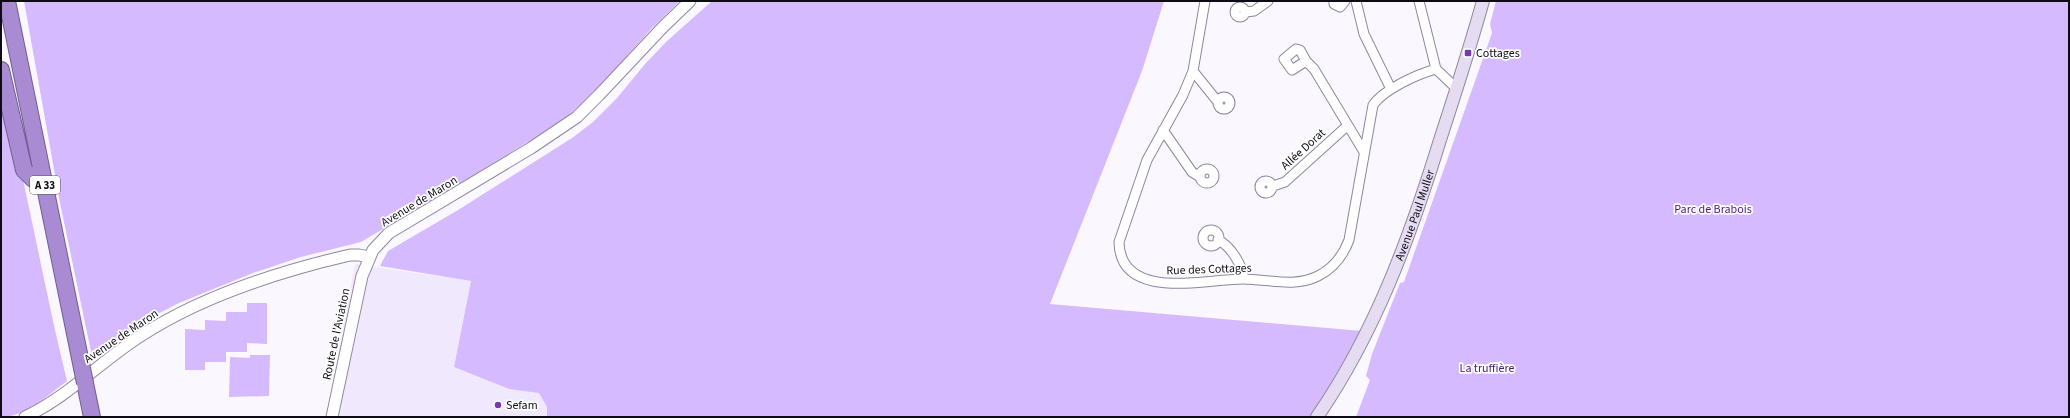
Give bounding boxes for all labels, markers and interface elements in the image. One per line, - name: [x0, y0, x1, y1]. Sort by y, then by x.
- place label: Cottages: [1476, 45, 1520, 62]
- marker: Cottages: [1463, 48, 1473, 58]
- street label: Allée Dorat: [1277, 125, 1329, 174]
- street label: Avenue Paul Muller: [1391, 167, 1439, 263]
- street label: Avenue de Maron: [378, 172, 461, 231]
- road number: A 33: [30, 176, 60, 194]
- park label: Parc de Brabois: [1674, 201, 1752, 218]
- street label: Rue des Cottages: [1166, 260, 1252, 279]
- street label: Route de l'Aviation: [318, 287, 355, 382]
- street label: Avenue de Maron: [81, 305, 162, 368]
- park label: La truffière: [1460, 360, 1514, 377]
- place label: Sefam: [506, 397, 538, 414]
- marker: Sefam: [493, 400, 503, 410]

